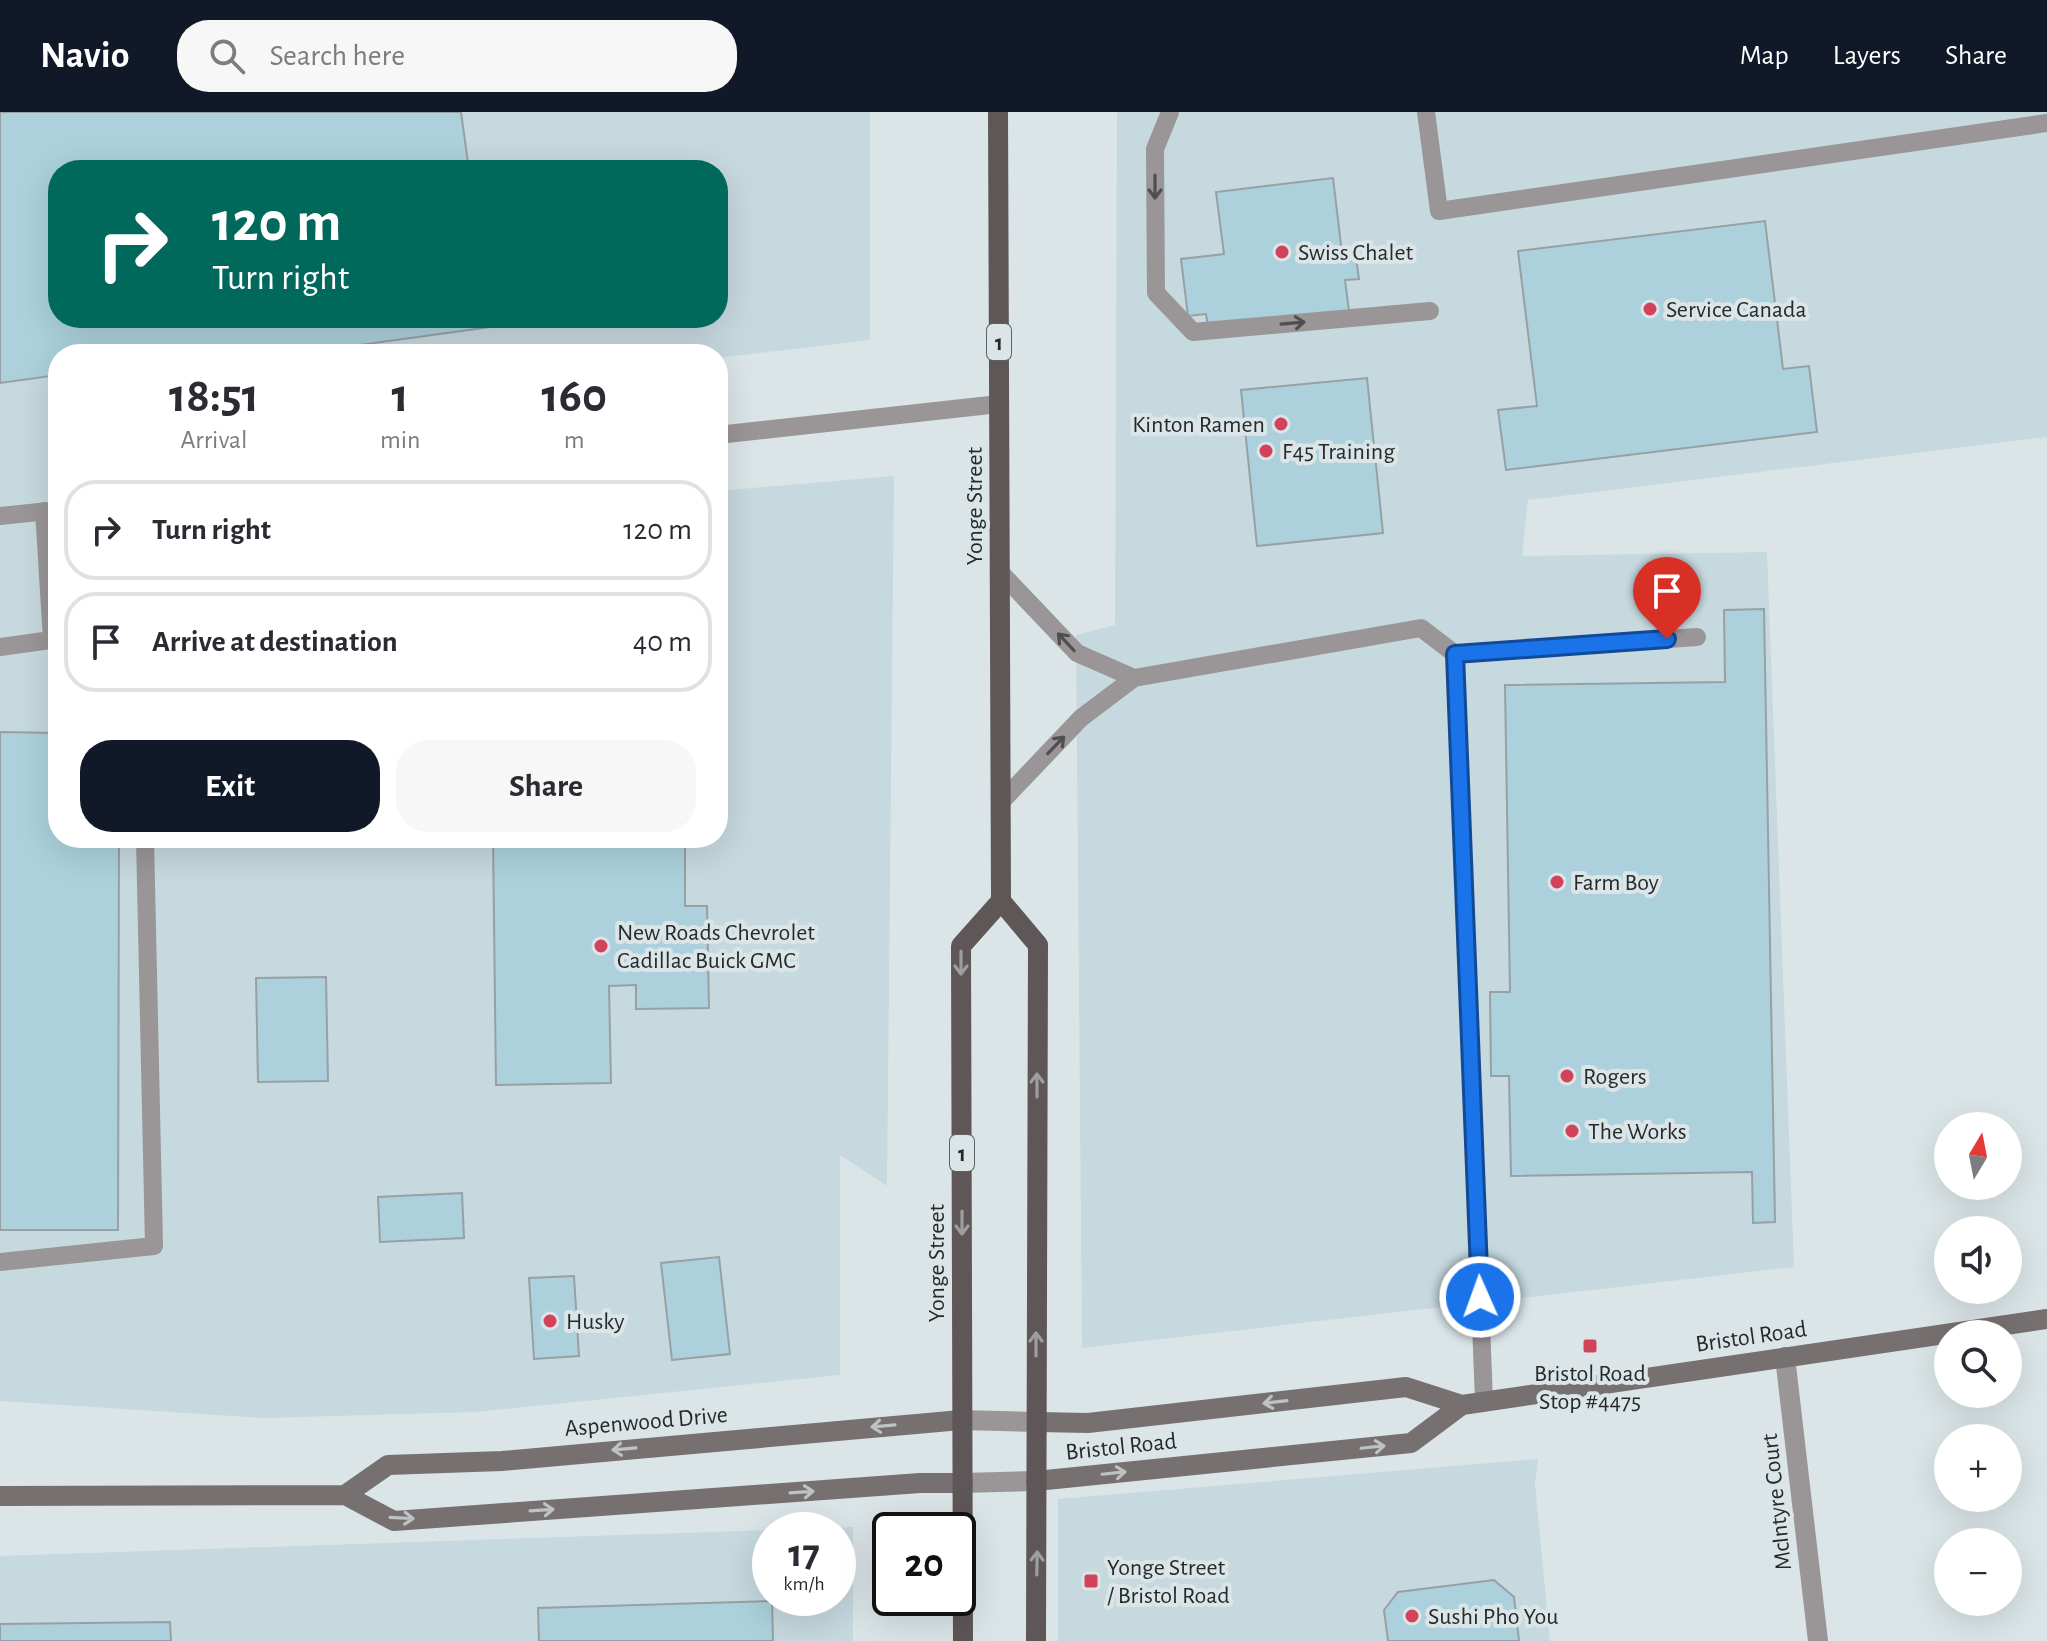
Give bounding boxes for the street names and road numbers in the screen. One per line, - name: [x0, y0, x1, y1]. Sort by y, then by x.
- road number: 1: [987, 324, 1011, 360]
- street label: Yonge Street: [963, 447, 987, 565]
- road number: 1: [950, 1135, 974, 1171]
- street label: Yonge Street: [925, 1204, 949, 1322]
- street label: Bristol Road: [1694, 1317, 1808, 1357]
- street label: Aspenwood Drive: [564, 1403, 729, 1441]
- street label: Bristol Road: [1064, 1429, 1178, 1465]
- street label: McIntyre Court: [1758, 1432, 1796, 1571]

